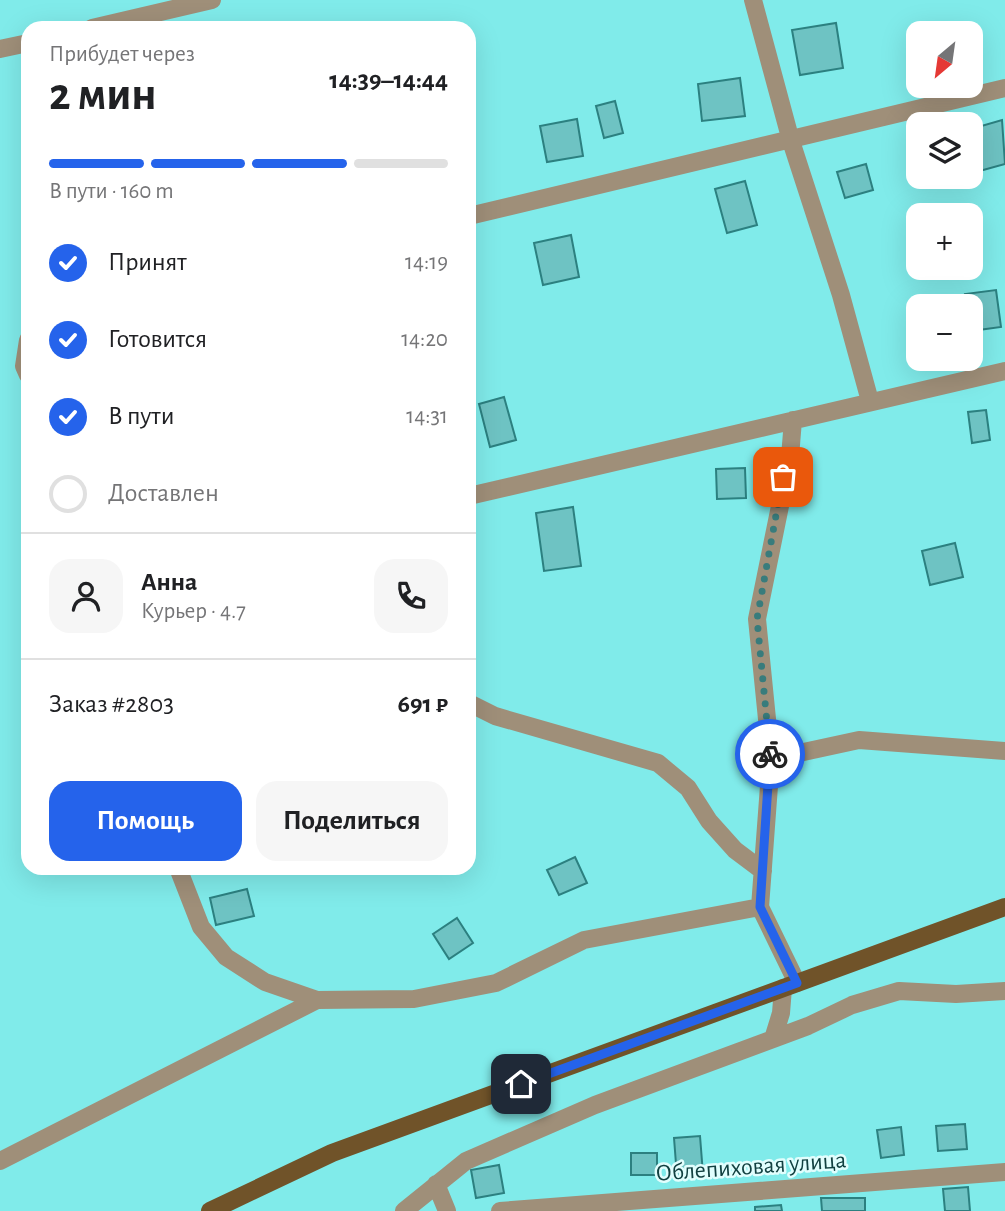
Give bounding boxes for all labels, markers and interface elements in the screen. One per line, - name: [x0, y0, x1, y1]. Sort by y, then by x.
- north arrow: [906, 21, 984, 98]
- map controls: [906, 21, 983, 371]
- text: Прибудет через: [49, 43, 195, 66]
- text: 14:39–14:44: [329, 67, 448, 93]
- text: 2 мин: [49, 72, 157, 118]
- button: layers: [906, 112, 983, 189]
- text: В пути · 160 m: [49, 180, 174, 203]
- button: +: [906, 203, 983, 280]
- icon: check: [49, 244, 87, 282]
- text: Принят: [108, 249, 187, 275]
- text: 14:19: [405, 251, 448, 274]
- button: −: [906, 294, 983, 371]
- icon: check: [49, 321, 87, 359]
- text: Готовится: [108, 326, 207, 352]
- text: 14:20: [401, 328, 448, 351]
- icon: check: [49, 398, 87, 436]
- text: В пути: [108, 403, 174, 429]
- text: 14:31: [406, 405, 448, 428]
- pin: [753, 447, 813, 507]
- icon: bag: [764, 458, 802, 496]
- text: Доставлен: [108, 480, 219, 506]
- button: person: [49, 559, 123, 633]
- button: phone: [374, 559, 448, 633]
- text: Анна: [141, 569, 197, 595]
- text: Курьер · 4.7: [141, 600, 246, 623]
- text: Заказ #2803: [49, 691, 174, 717]
- text: 691 ₽: [397, 691, 448, 717]
- courier: [735, 719, 805, 789]
- icon: bike: [751, 735, 789, 773]
- button: Помощь: [49, 781, 242, 861]
- button: Поделиться: [256, 781, 448, 861]
- pin: [491, 1054, 551, 1114]
- icon: home: [502, 1065, 540, 1103]
- street label: Облепиховая улица: [655, 1148, 847, 1186]

